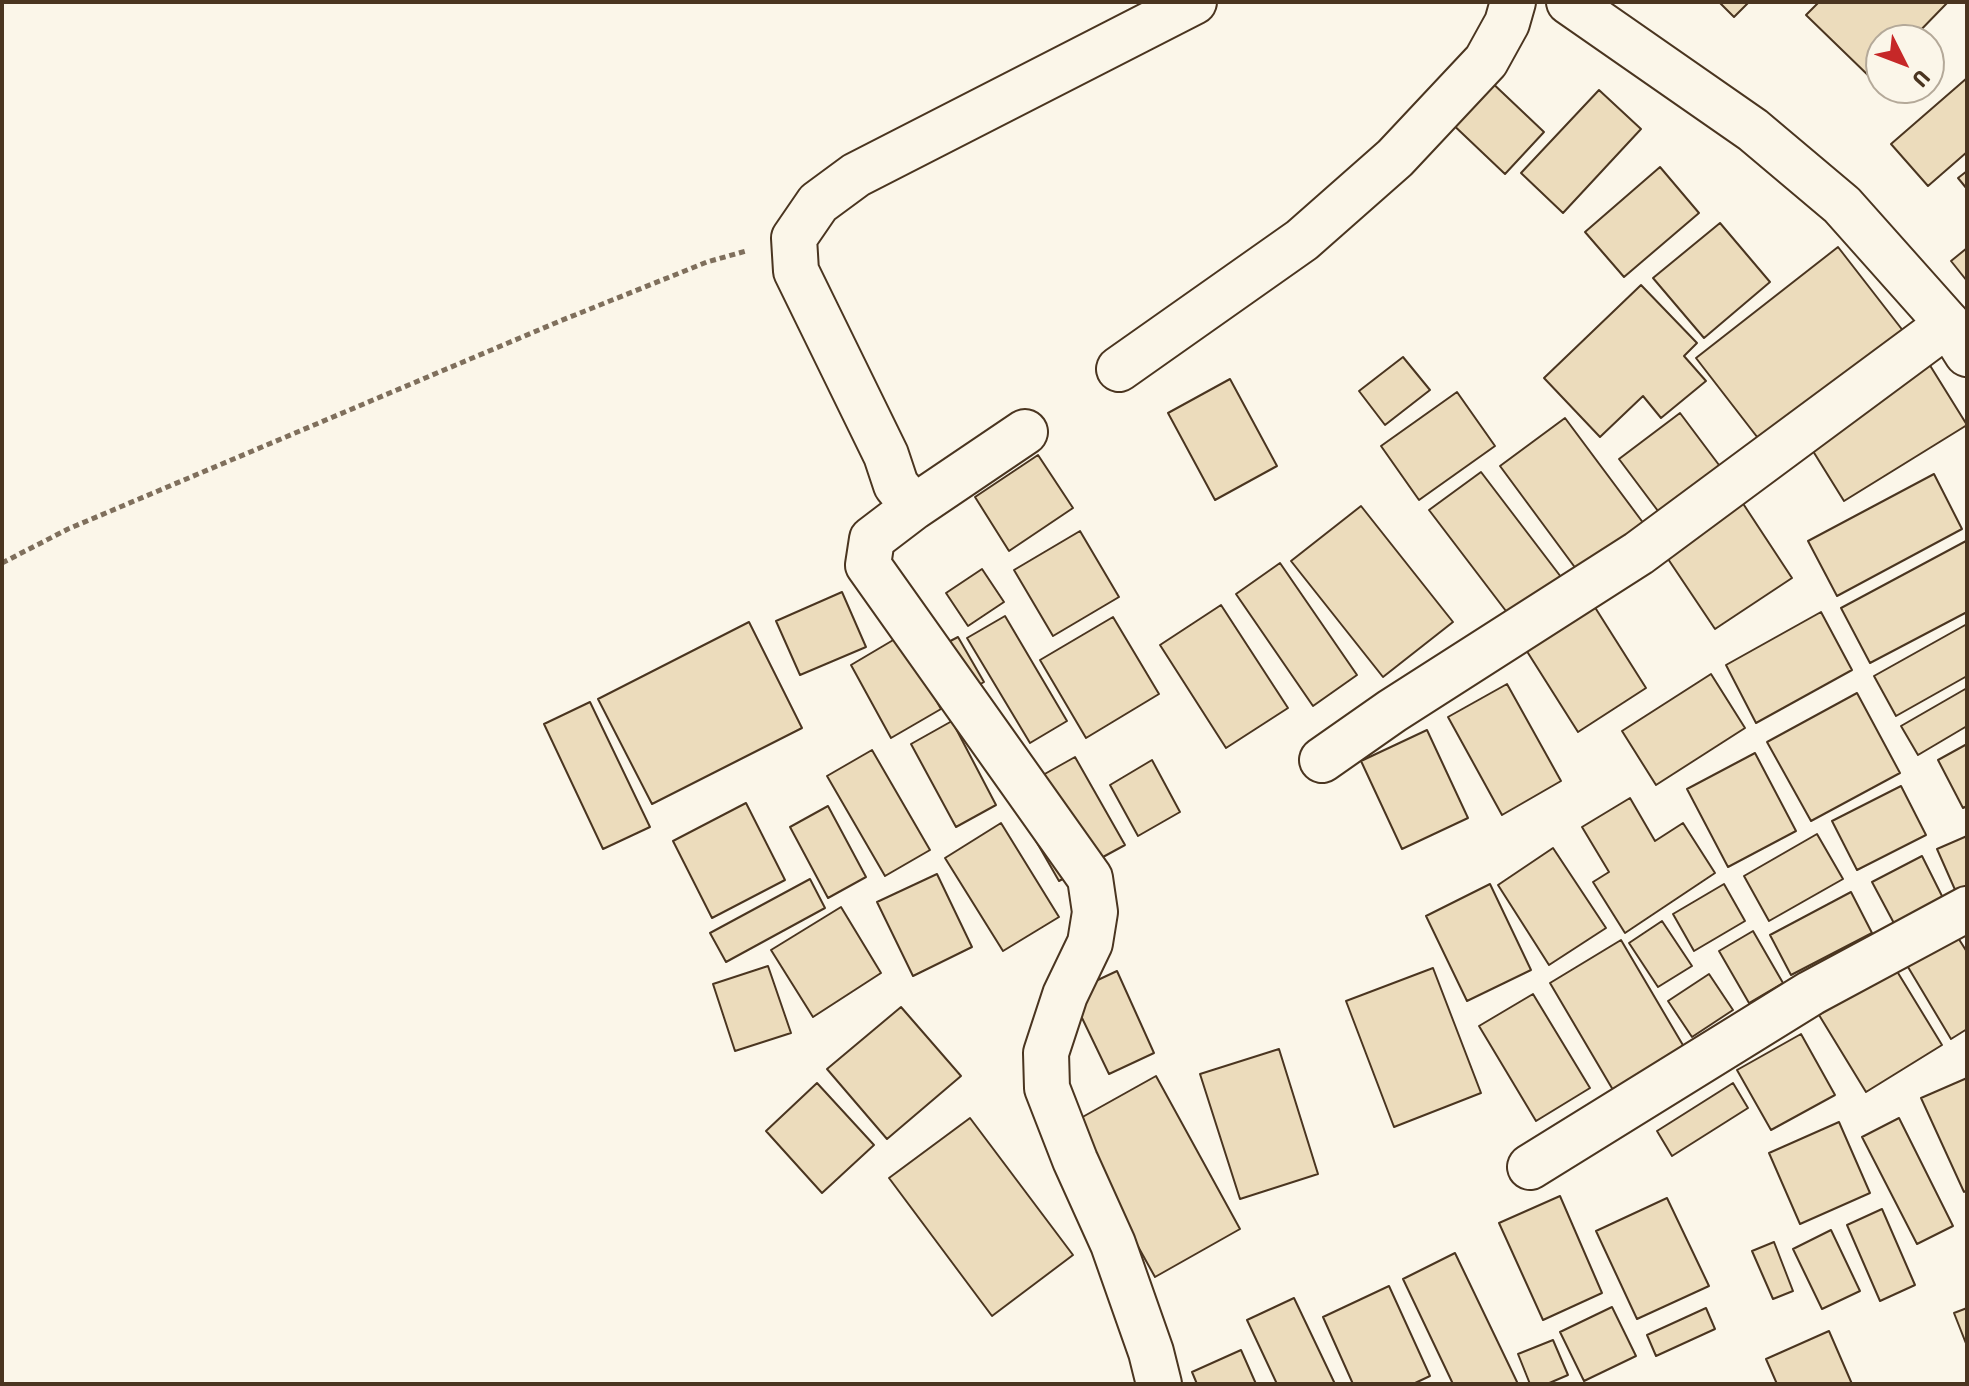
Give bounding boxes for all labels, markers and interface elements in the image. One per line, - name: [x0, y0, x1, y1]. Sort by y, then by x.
- north arrow: [1865, 24, 1945, 104]
- text: U: [1907, 65, 1935, 92]

